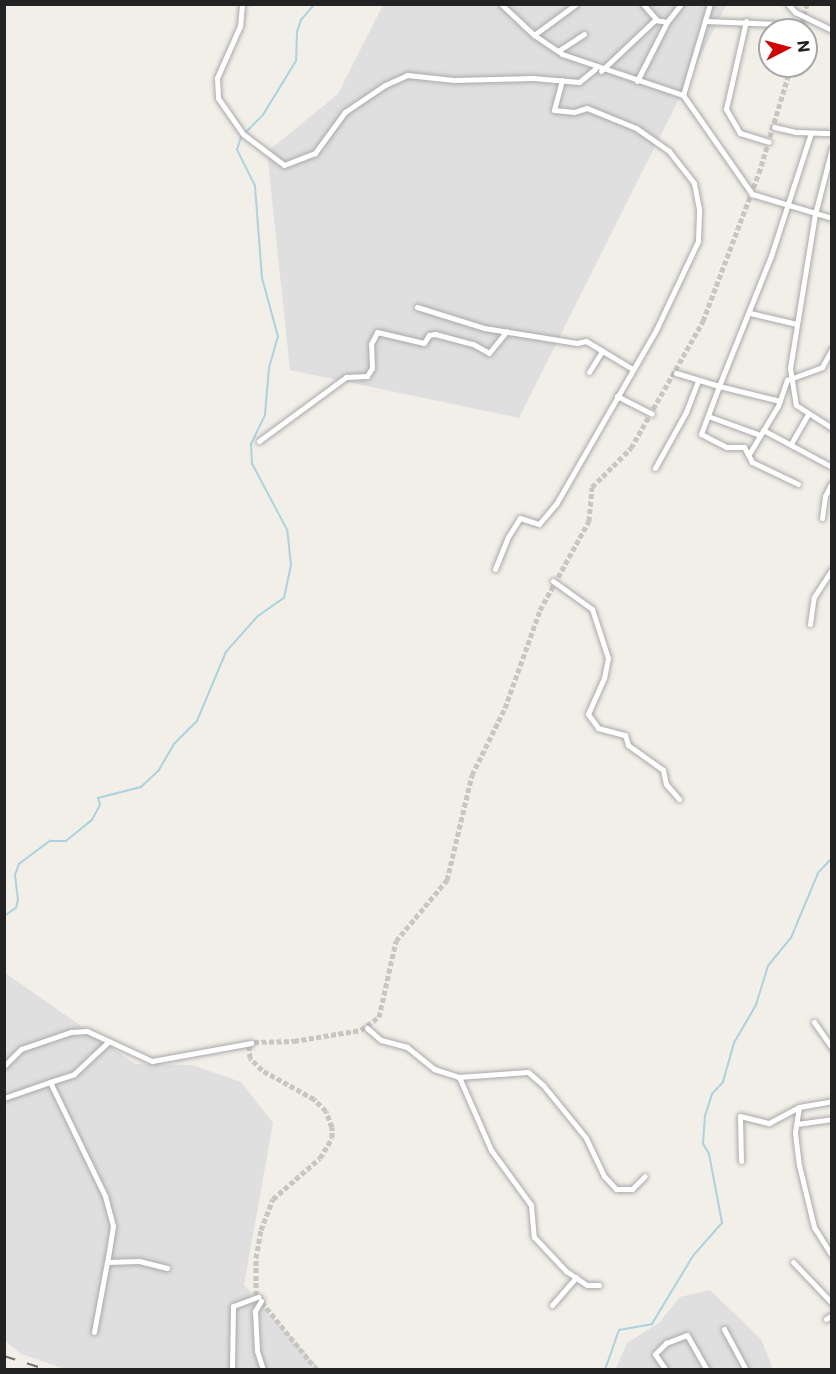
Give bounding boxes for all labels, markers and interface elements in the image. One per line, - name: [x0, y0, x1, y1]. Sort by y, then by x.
- north arrow: [758, 18, 818, 78]
- text: N: [794, 39, 814, 53]

